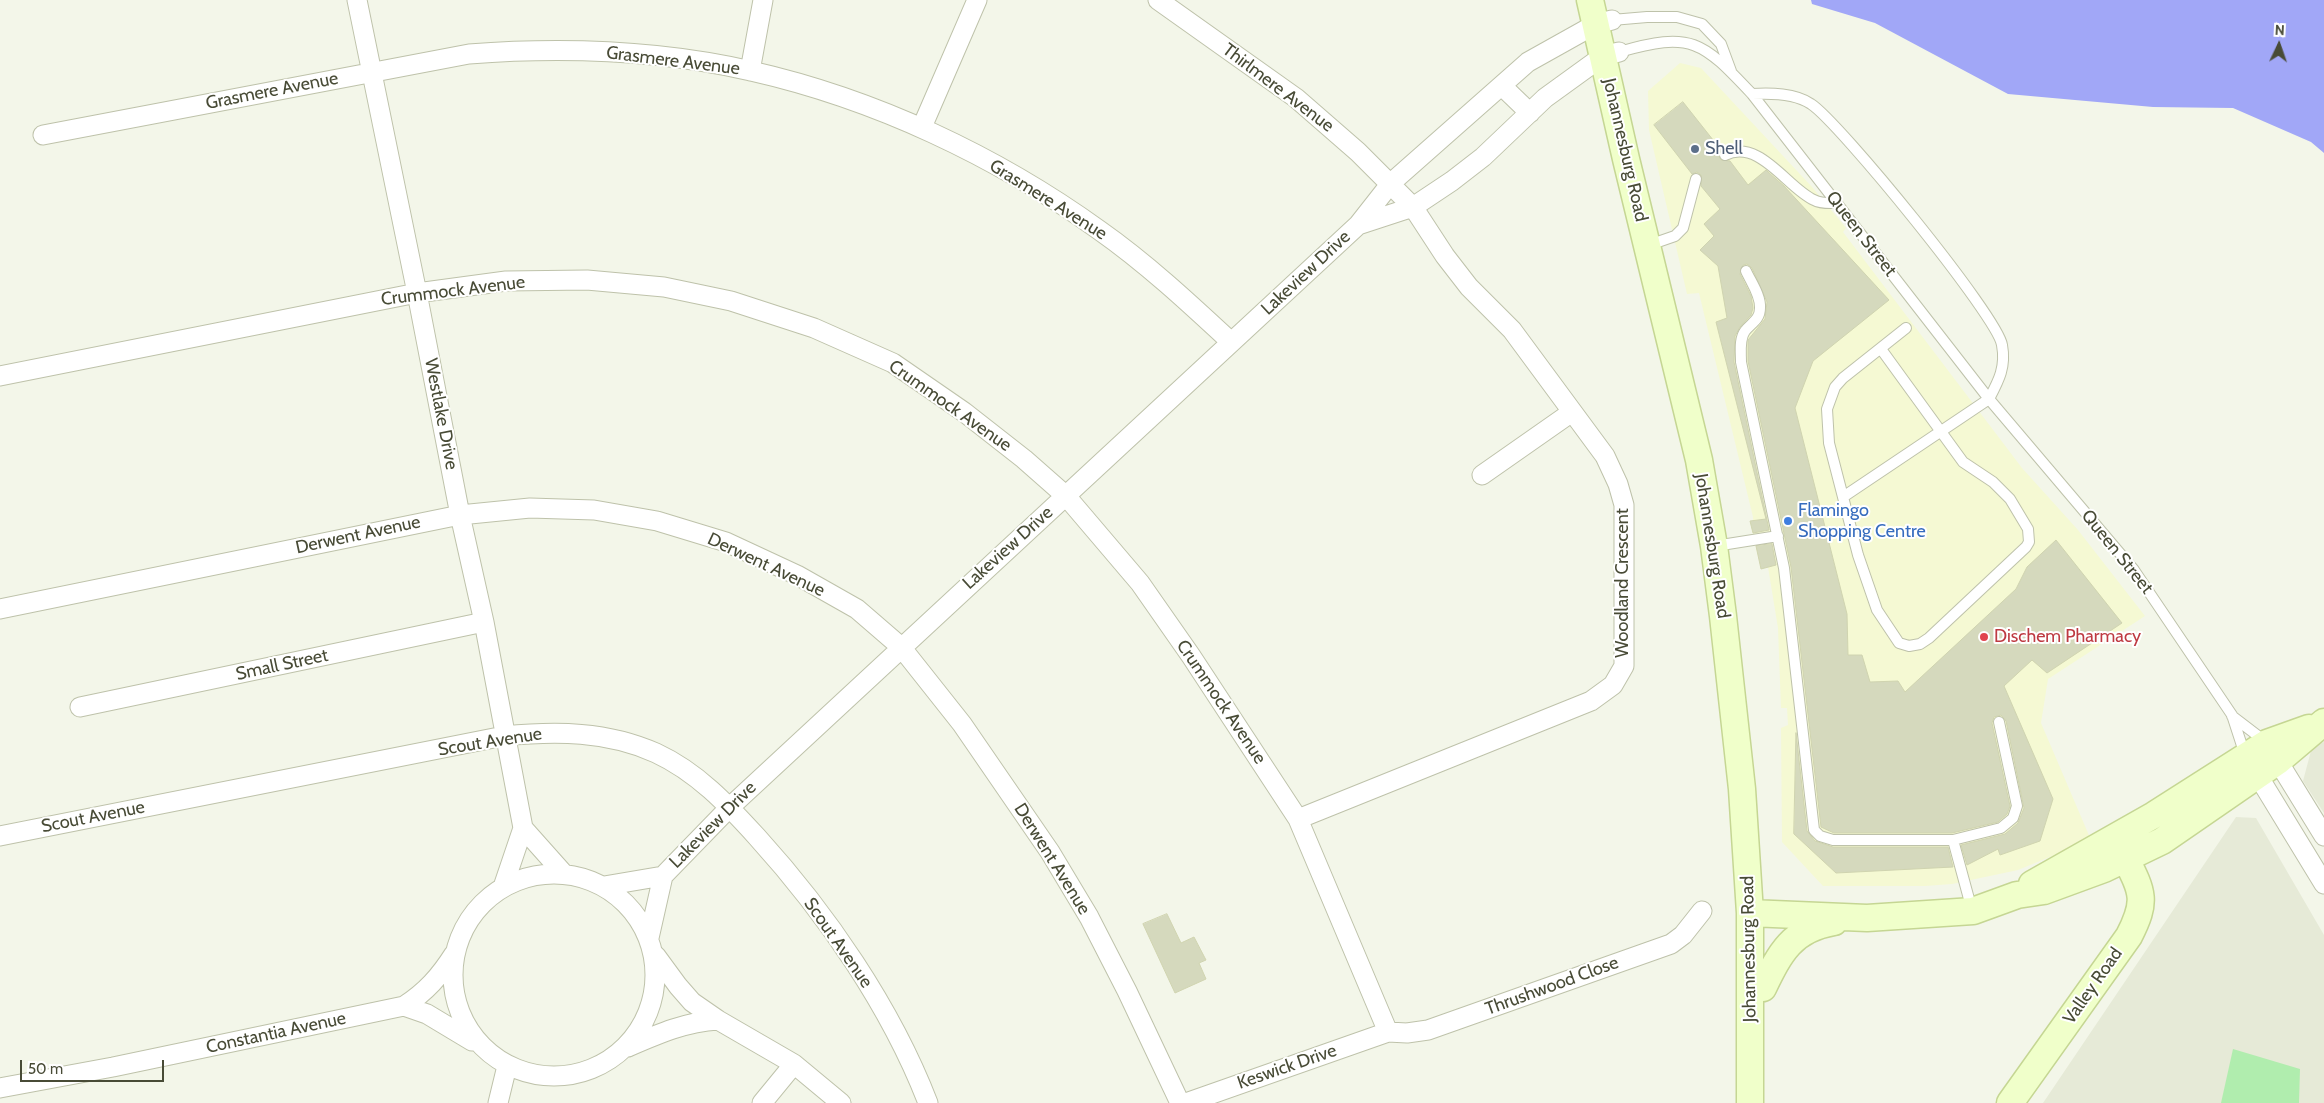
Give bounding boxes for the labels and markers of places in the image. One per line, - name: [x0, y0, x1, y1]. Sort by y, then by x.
- place label: Shell: [1705, 138, 1743, 160]
- marker: Shell: [1689, 143, 1701, 155]
- place label: Flamingo Shopping Centre: [1798, 500, 1926, 542]
- marker: Flamingo Shopping Centre: [1782, 515, 1794, 527]
- place label: Dischem Pharmacy: [1994, 626, 2141, 648]
- marker: Dischem Pharmacy: [1978, 631, 1990, 643]

